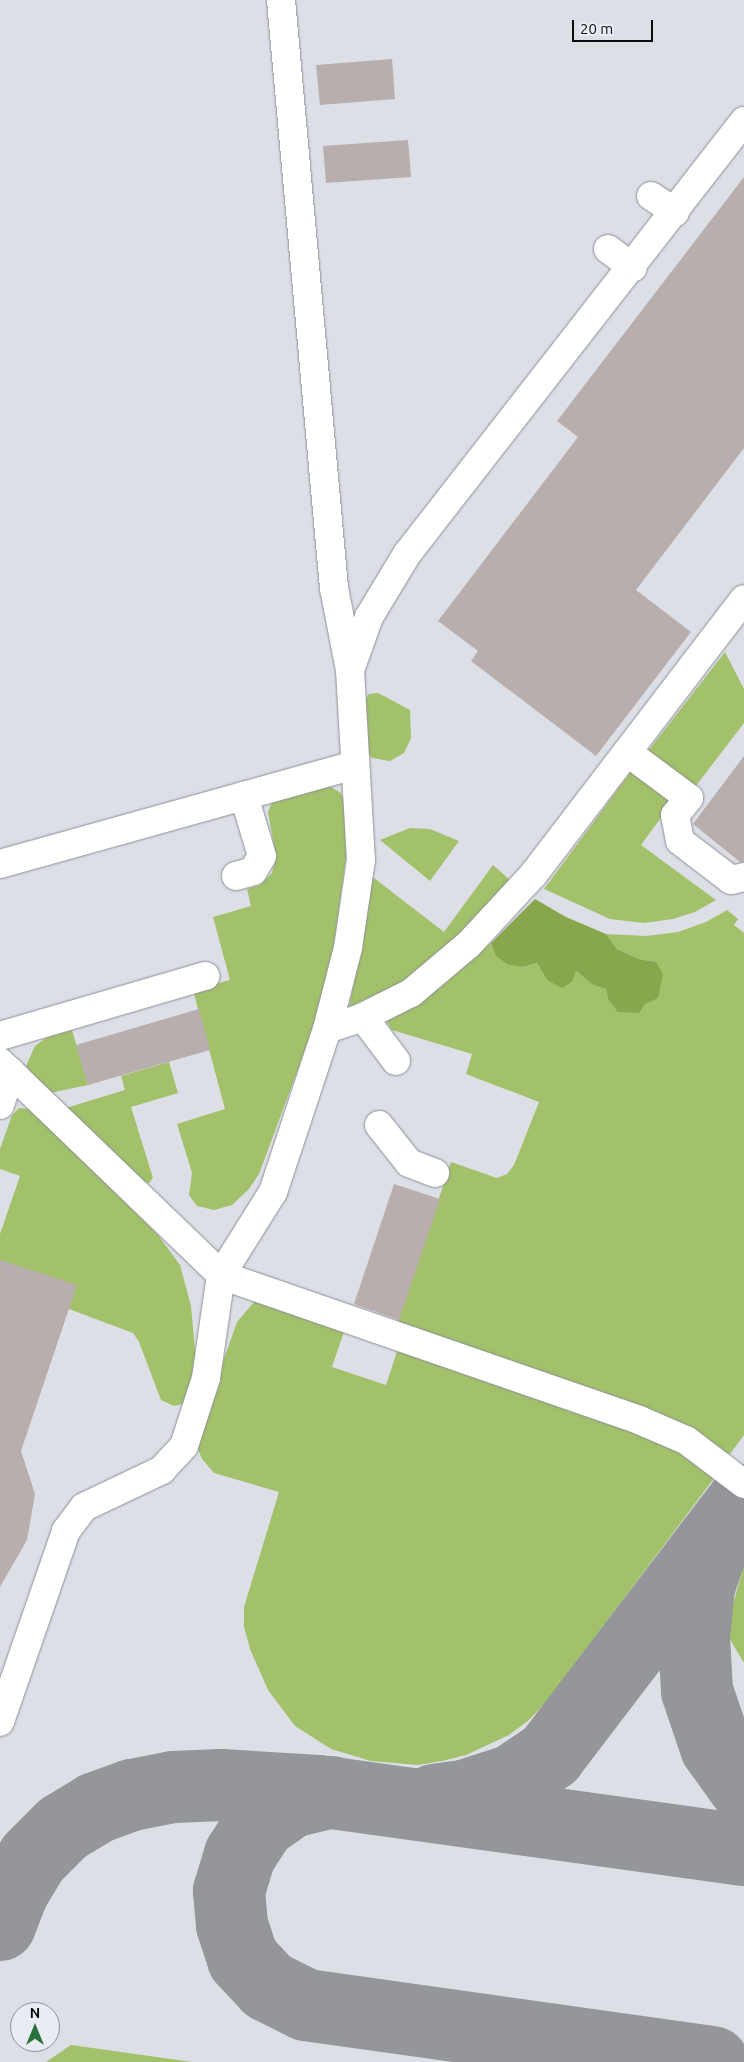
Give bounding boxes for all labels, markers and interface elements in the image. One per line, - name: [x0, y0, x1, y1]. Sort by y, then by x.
- scale bar: [574, 10, 655, 42]
- text: 20 m: [580, 20, 613, 37]
- north arrow: [10, 2002, 60, 2052]
- text: N: [30, 2005, 40, 2021]

